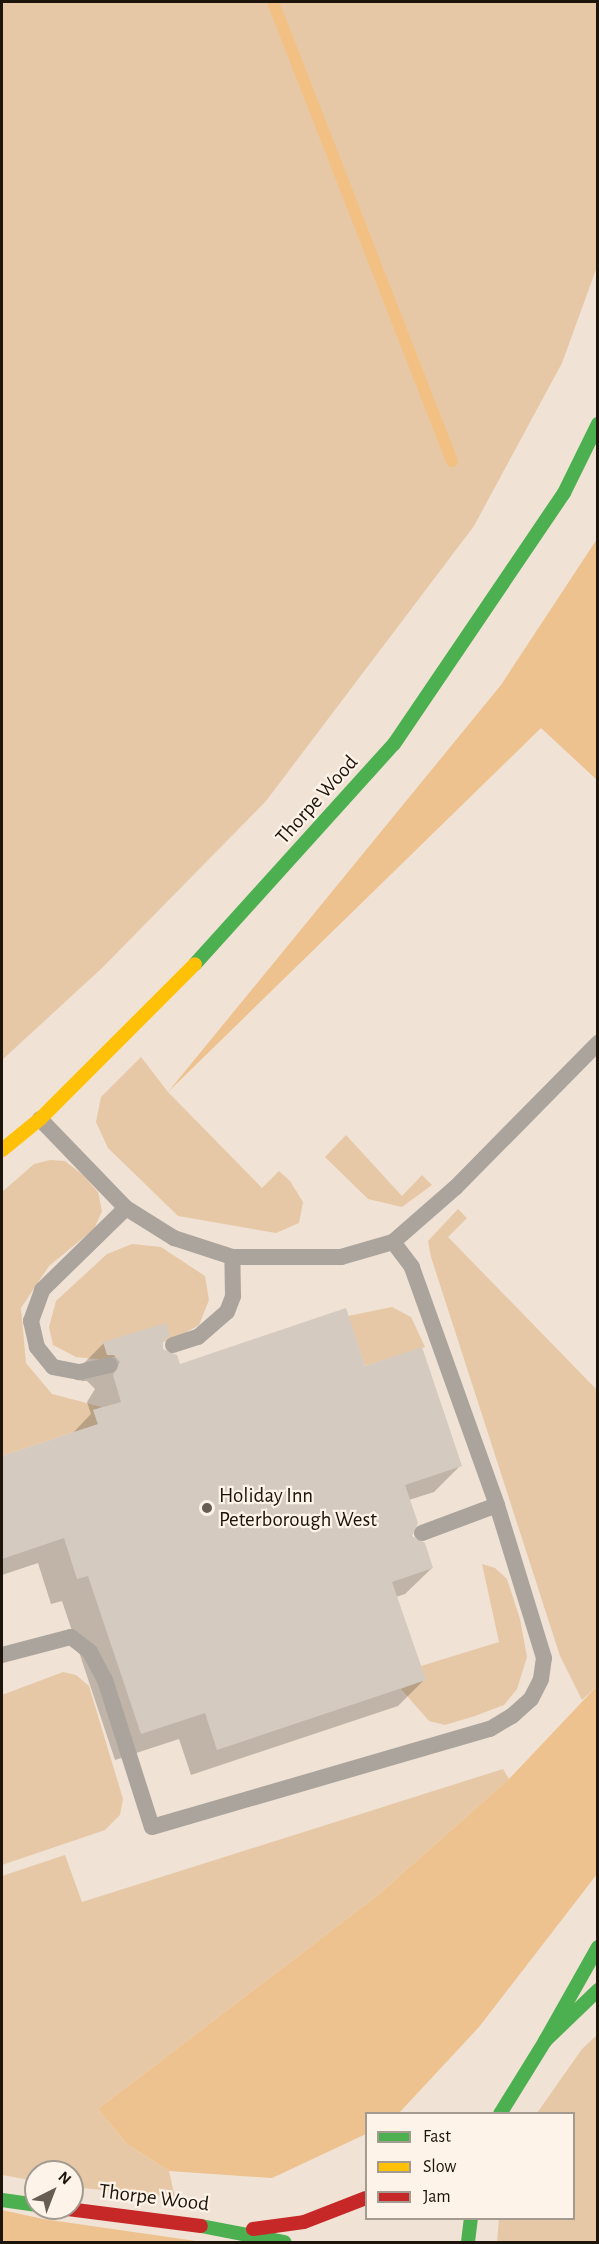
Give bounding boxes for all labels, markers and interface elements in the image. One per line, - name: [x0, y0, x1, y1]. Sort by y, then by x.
- street label: Thorpe Wood: [270, 750, 364, 850]
- place label: Holiday Inn Peterborough West: [219, 1483, 377, 1533]
- marker: Holiday Inn Peterborough West: [200, 1501, 214, 1515]
- legend: [365, 2112, 575, 2220]
- text: Fast: [423, 2128, 451, 2146]
- text: Slow: [423, 2158, 456, 2176]
- north arrow: [24, 2160, 84, 2220]
- text: N: [55, 2168, 74, 2188]
- street label: Thorpe Wood: [97, 2179, 211, 2217]
- text: Jam: [423, 2188, 451, 2206]

